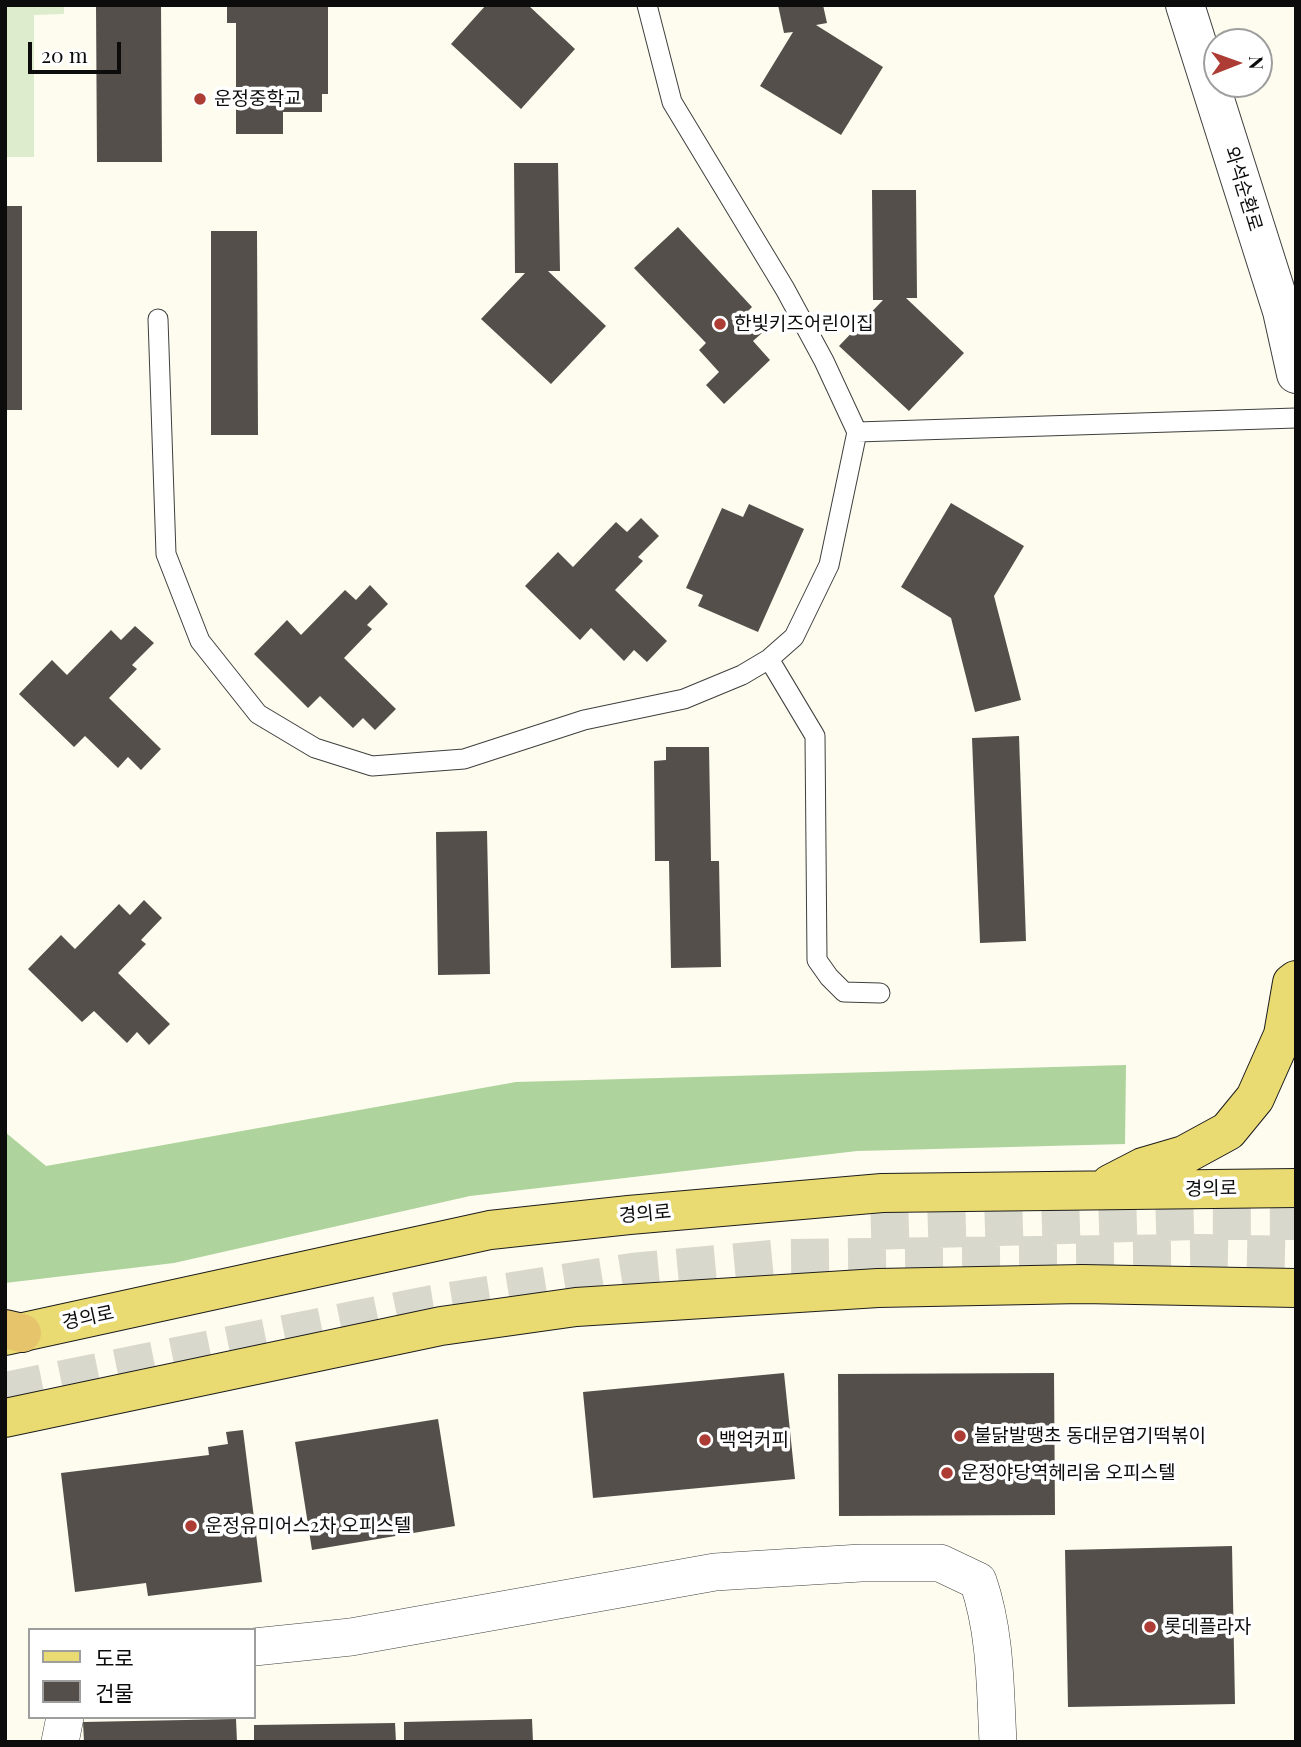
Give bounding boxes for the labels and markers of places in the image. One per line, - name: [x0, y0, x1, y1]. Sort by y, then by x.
- place label: 운정중학교: [214, 88, 301, 110]
- marker: 운정중학교: [192, 91, 208, 107]
- place label: 한빛키즈어린이집: [734, 313, 874, 335]
- marker: 한빛키즈어린이집: [712, 316, 728, 332]
- place label: 불닭발땡초 동대문엽기떡볶이: [974, 1425, 1206, 1447]
- marker: 불닭발땡초 동대문엽기떡볶이: [952, 1428, 968, 1444]
- place label: 백억커피: [719, 1429, 789, 1451]
- marker: 백억커피: [697, 1432, 713, 1448]
- place label: 운정야당역헤리움 오피스텔: [961, 1462, 1175, 1484]
- marker: 운정야당역헤리움 오피스텔: [939, 1465, 955, 1481]
- place label: 운정유미어스2차 오피스텔: [205, 1515, 411, 1537]
- marker: 운정유미어스2차 오피스텔: [183, 1518, 199, 1534]
- place label: 롯데플라자: [1164, 1616, 1251, 1638]
- marker: 롯데플라자: [1142, 1619, 1158, 1635]

